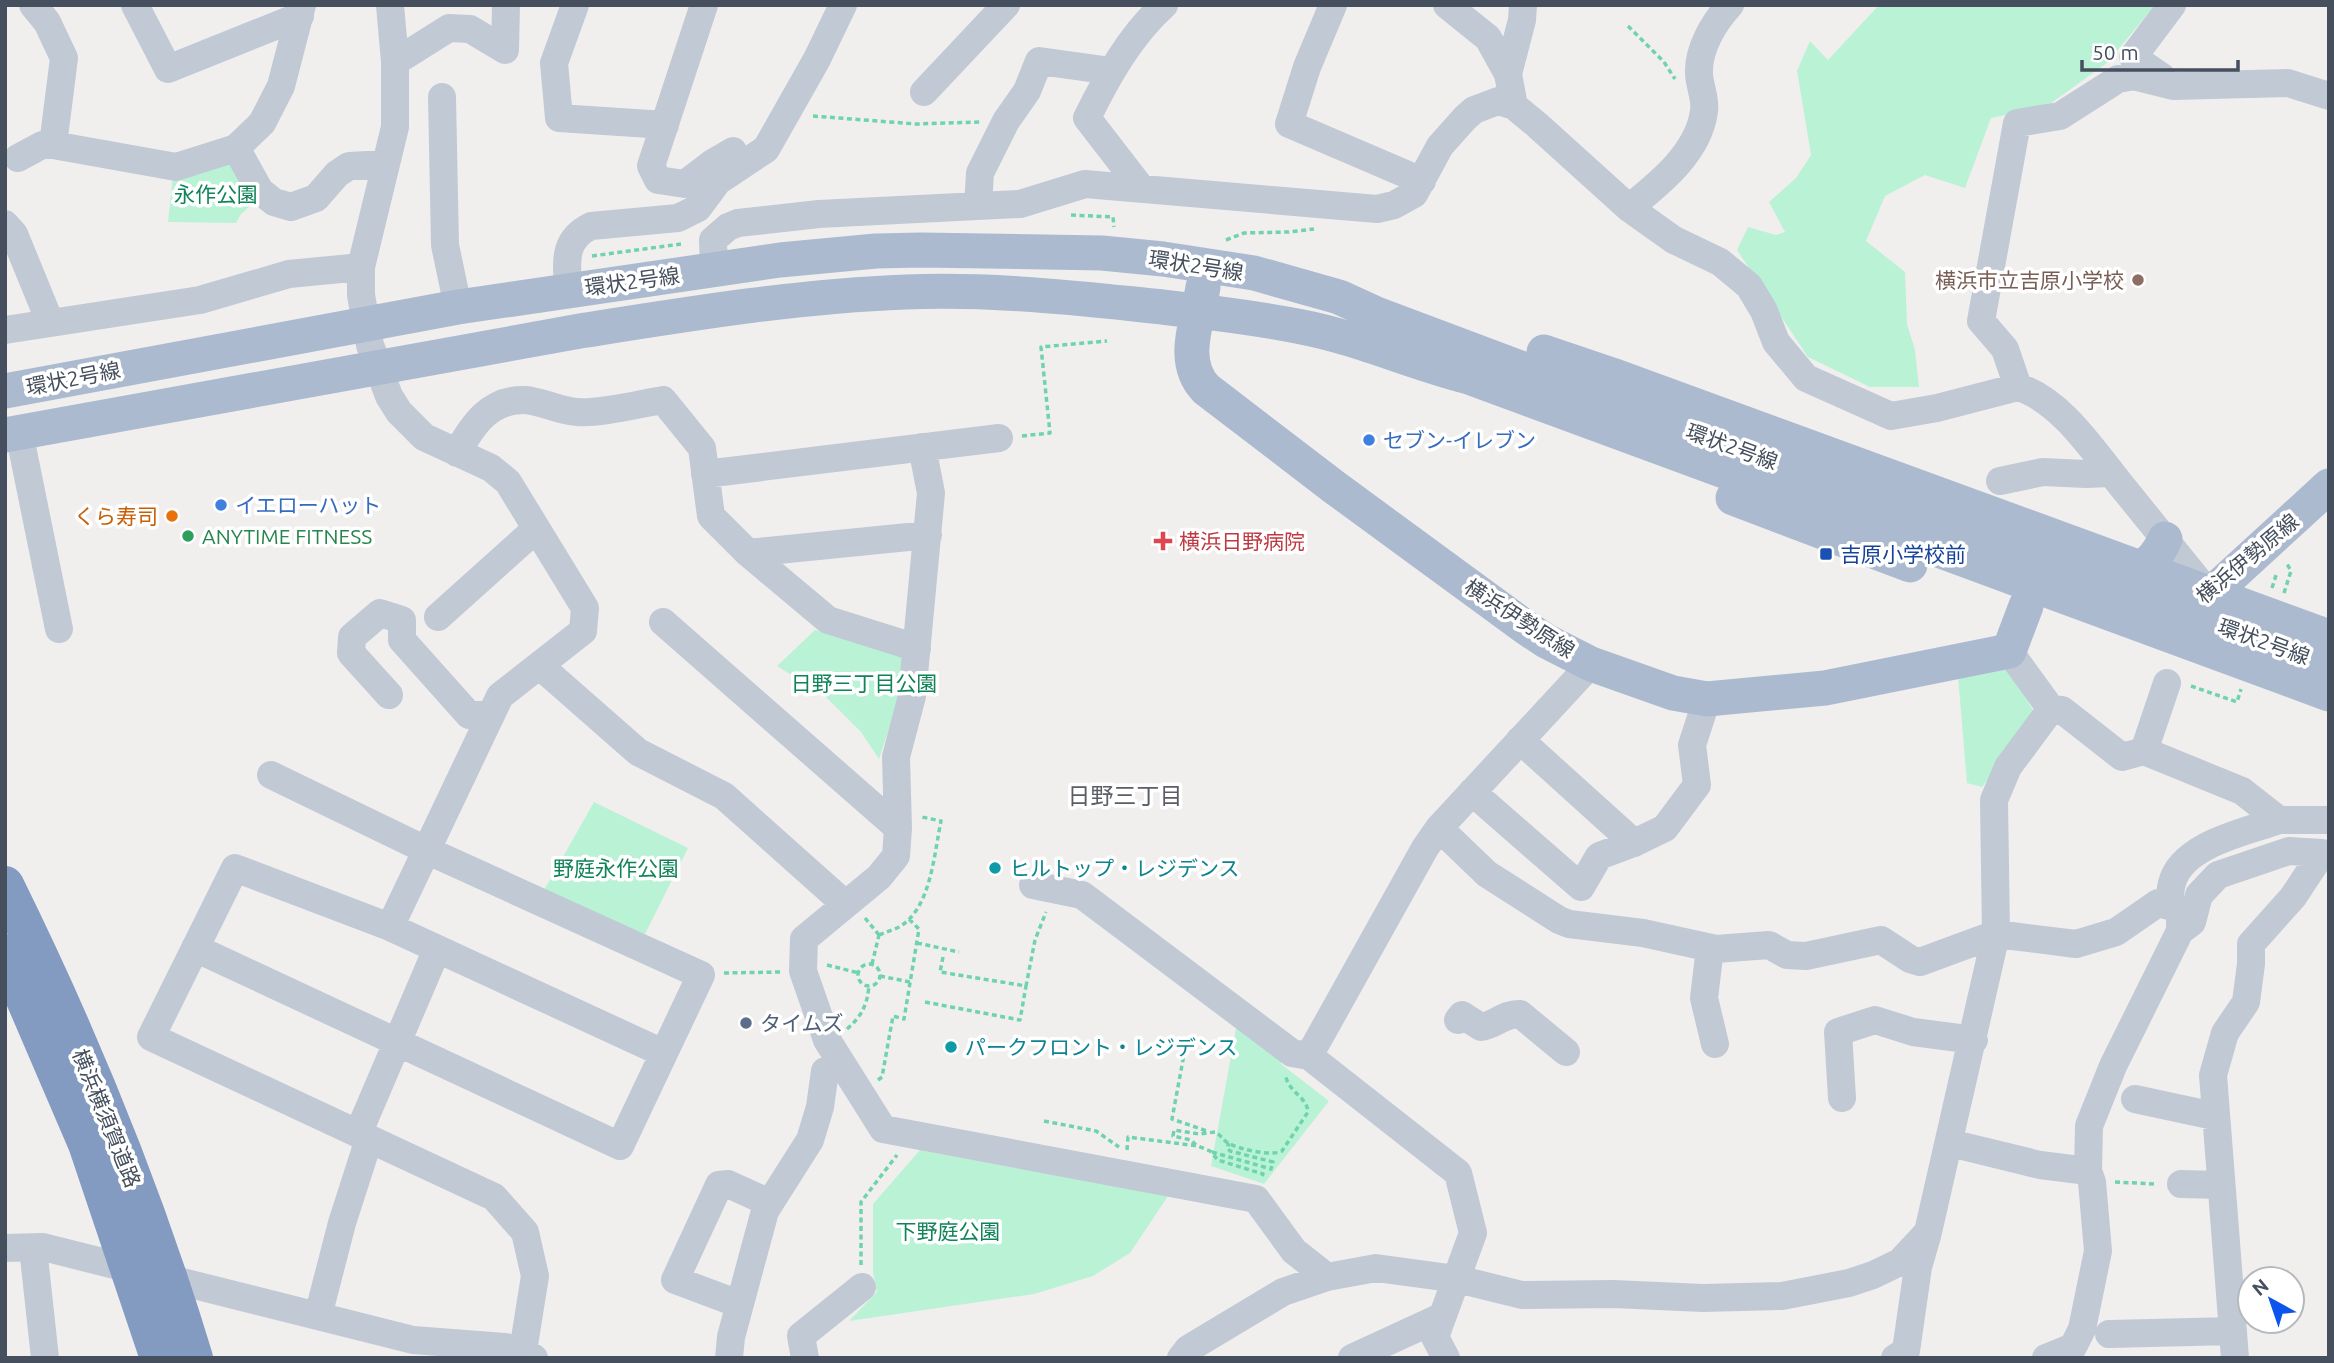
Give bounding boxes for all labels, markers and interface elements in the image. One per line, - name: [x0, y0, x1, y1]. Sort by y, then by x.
- scale bar: [2082, 28, 2238, 72]
- text: 50 m: [2092, 40, 2139, 64]
- park label: 永作公園: [174, 182, 258, 206]
- street label: 環状2号線: [1147, 246, 1245, 284]
- street label: 環状2号線: [583, 262, 681, 300]
- place label: 横浜市立吉原小学校: [1935, 268, 2124, 292]
- marker: 横浜市立吉原小学校: [2130, 272, 2146, 288]
- street label: 環状2号線: [24, 357, 122, 399]
- street label: 環状2号線: [1683, 418, 1781, 474]
- place label: セブン-イレブン: [1383, 428, 1536, 452]
- marker: セブン-イレブン: [1361, 432, 1377, 448]
- place label: イエローハット: [235, 493, 381, 517]
- marker: イエローハット: [213, 497, 229, 513]
- place label: くら寿司: [74, 504, 158, 528]
- marker: くら寿司: [164, 508, 180, 524]
- street label: 横浜伊勢原線: [2191, 508, 2303, 608]
- place label: ANYTIME FITNESS: [202, 524, 372, 548]
- marker: ANYTIME FITNESS: [180, 528, 196, 544]
- place label: 横浜日野病院: [1179, 529, 1305, 553]
- marker: 横浜日野病院: [1153, 531, 1173, 551]
- place label: 吉原小学校前: [1840, 542, 1966, 566]
- marker: 吉原小学校前: [1818, 546, 1834, 562]
- street label: 横浜伊勢原線: [1461, 574, 1579, 662]
- street label: 環状2号線: [2215, 613, 2313, 669]
- park label: 日野三丁目公園: [791, 671, 938, 695]
- district label: 日野三丁目: [1068, 783, 1183, 808]
- park label: 野庭永作公園: [553, 856, 679, 880]
- place label: ヒルトップ・レジデンス: [1009, 856, 1240, 880]
- marker: ヒルトップ・レジデンス: [987, 860, 1003, 876]
- place label: タイムズ: [760, 1011, 844, 1035]
- marker: タイムズ: [738, 1015, 754, 1031]
- place label: パークフロント・レジデンス: [965, 1035, 1238, 1059]
- marker: パークフロント・レジデンス: [943, 1039, 959, 1055]
- street label: 横浜横須賀道路: [68, 1045, 146, 1191]
- park label: 下野庭公園: [896, 1219, 1001, 1243]
- north arrow: [2236, 1265, 2306, 1335]
- text: N: [2248, 1274, 2273, 1300]

